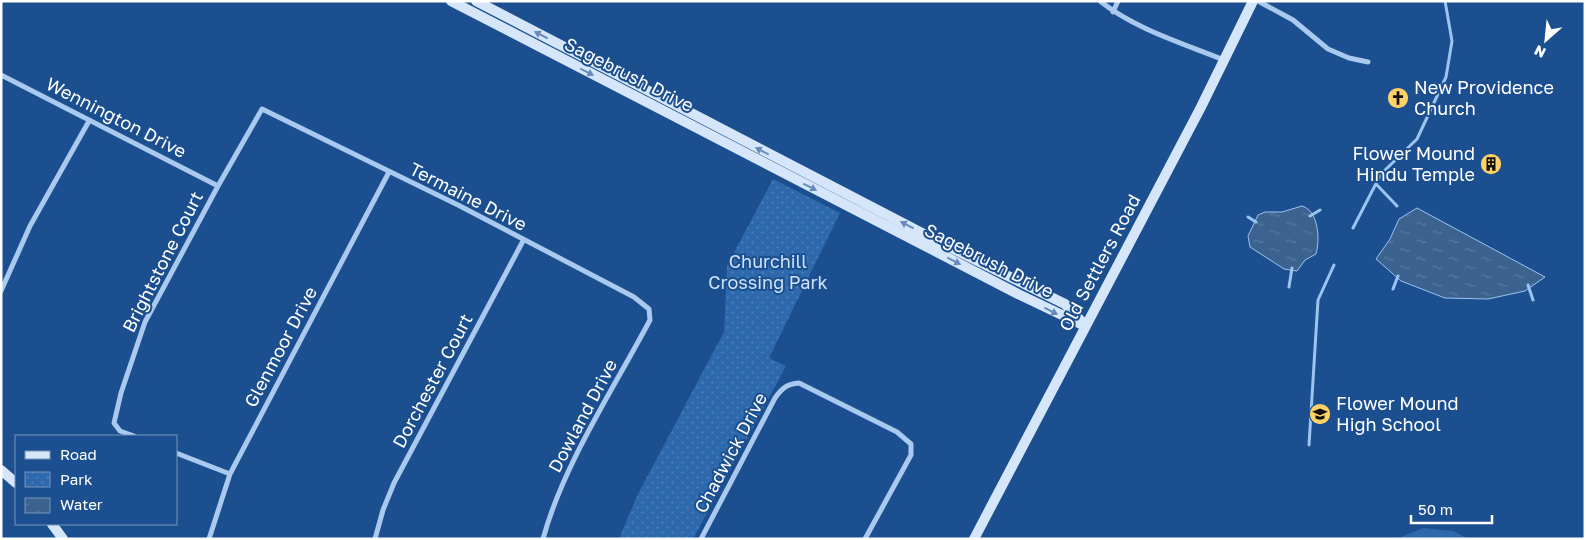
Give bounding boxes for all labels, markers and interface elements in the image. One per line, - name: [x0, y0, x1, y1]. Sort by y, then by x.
- north arrow: [1521, 15, 1571, 65]
- one-way arrow: [534, 31, 548, 39]
- street label: Sagebrush Drive: [561, 32, 698, 116]
- text: N: [1531, 42, 1548, 62]
- one-way arrow: [580, 68, 595, 76]
- street label: Wennington Drive: [43, 72, 190, 162]
- place label: New Providence Church: [1414, 76, 1554, 119]
- church icon: New Providence Church: [1386, 86, 1410, 110]
- place label: Flower Mound Hindu Temple: [1352, 142, 1475, 185]
- one-way arrow: [755, 147, 770, 155]
- building icon: Flower Mound Hindu Temple: [1479, 152, 1503, 176]
- street label: Termaine Drive: [406, 157, 531, 235]
- one-way arrow: [802, 183, 817, 191]
- street label: Brightstone Court: [117, 187, 207, 336]
- street label: Old Settlers Road: [1054, 190, 1144, 335]
- street label: Sagebrush Drive: [921, 218, 1058, 302]
- one-way arrow: [900, 221, 914, 229]
- park label: Churchill Crossing Park: [708, 250, 828, 293]
- one-way arrow: [947, 257, 961, 265]
- street label: Glenmoor Drive: [239, 282, 321, 411]
- one-way arrow: [1044, 307, 1059, 315]
- street label: Dorchester Court: [387, 310, 477, 451]
- street label: Dowland Drive: [543, 355, 621, 476]
- street label: Chadwick Drive: [689, 389, 771, 516]
- place label: Flower Mound High School: [1336, 392, 1459, 435]
- school or university icon: Flower Mound High School: [1308, 402, 1332, 426]
- legend: [15, 435, 178, 525]
- text: Road: [60, 445, 97, 463]
- text: Park: [60, 470, 93, 488]
- scale bar: [1411, 492, 1492, 524]
- text: Water: [60, 495, 103, 513]
- text: 50 m: [1418, 500, 1453, 518]

